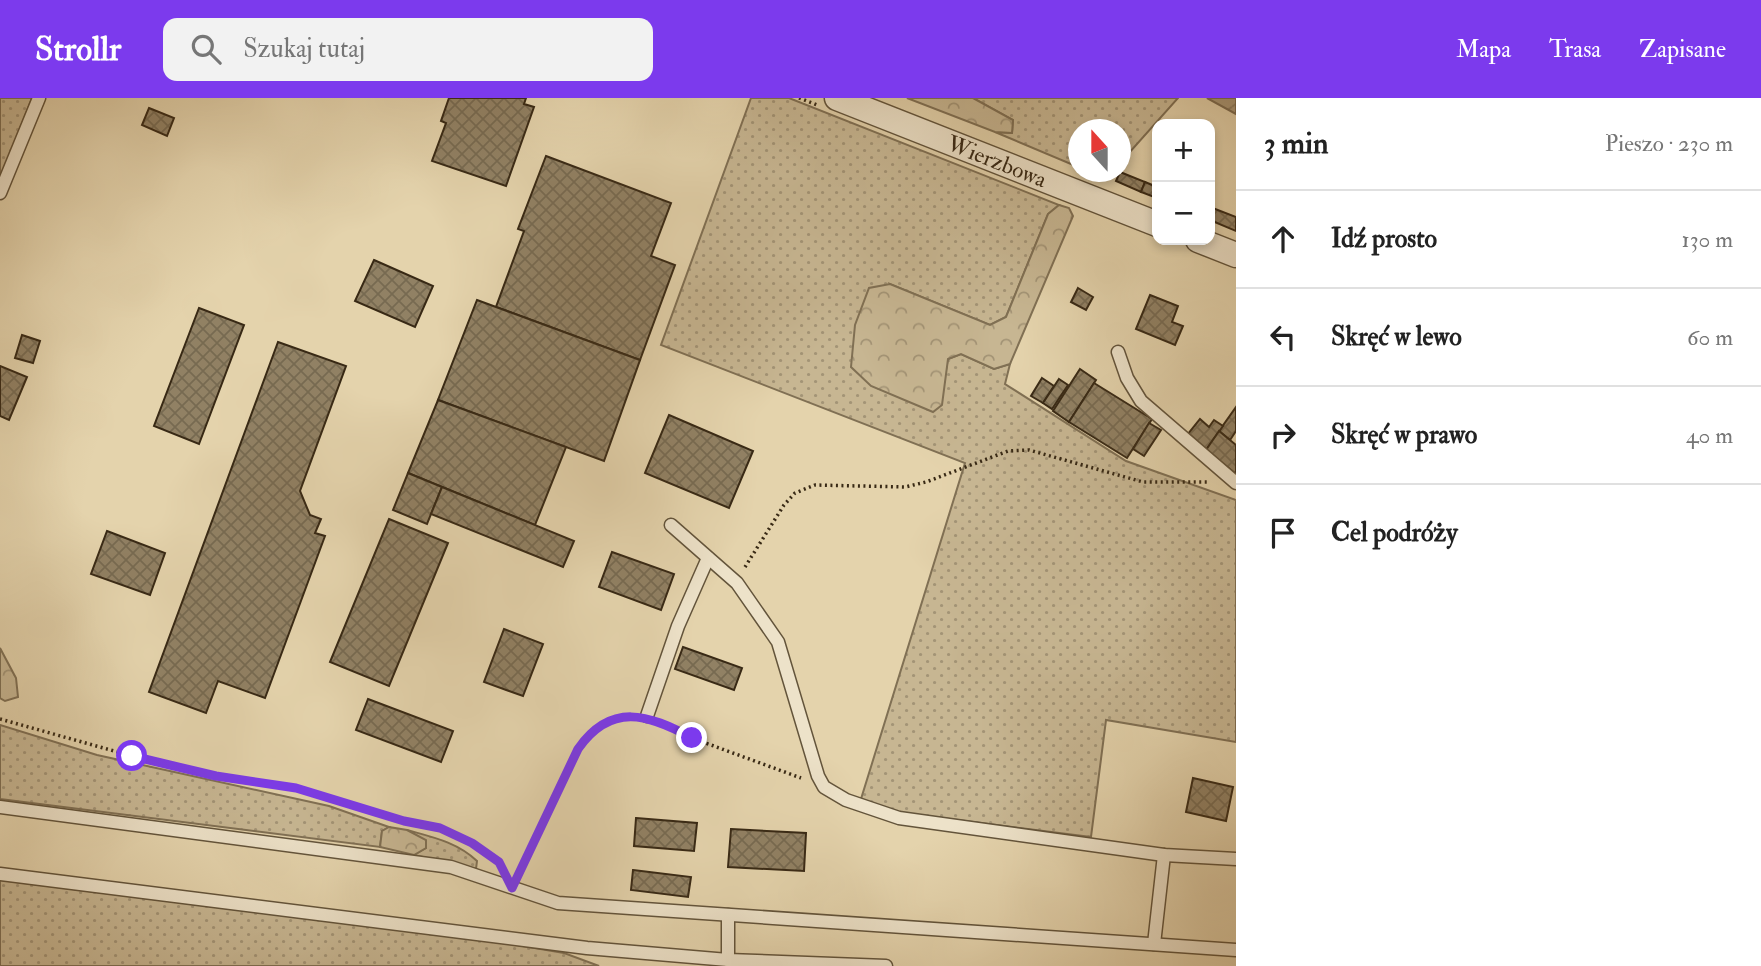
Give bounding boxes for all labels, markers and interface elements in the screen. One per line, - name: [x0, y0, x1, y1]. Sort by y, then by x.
- search box: [163, 18, 653, 81]
- text: Strollr: [35, 29, 121, 70]
- icon: search: [187, 30, 225, 68]
- text: Szukaj tutaj: [243, 33, 365, 65]
- text: Mapa: [1456, 34, 1511, 65]
- text: Trasa: [1549, 34, 1601, 65]
- text: Zapisane: [1639, 34, 1726, 65]
- north arrow: [1068, 119, 1131, 182]
- map controls: [1152, 119, 1215, 245]
- button: +: [1152, 119, 1215, 182]
- text: 3 min: [1264, 125, 1329, 162]
- street label: Wierzbowa: [942, 128, 1052, 194]
- text: Pieszo · 230 m: [1605, 129, 1733, 158]
- button: −: [1152, 182, 1215, 245]
- icon: ahead: [1264, 220, 1302, 258]
- text: Idź prosto: [1331, 223, 1437, 255]
- text: 130 m: [1681, 225, 1733, 254]
- icon: left: [1264, 318, 1302, 356]
- text: Skręć w lewo: [1331, 321, 1462, 353]
- text: 60 m: [1687, 323, 1733, 352]
- icon: right: [1264, 416, 1302, 454]
- text: Skręć w prawo: [1331, 419, 1477, 451]
- text: 40 m: [1686, 421, 1733, 450]
- icon: arrive: [1264, 514, 1302, 552]
- text: Cel podróży: [1331, 517, 1458, 549]
- route end: [676, 722, 707, 753]
- route start: [116, 740, 147, 771]

